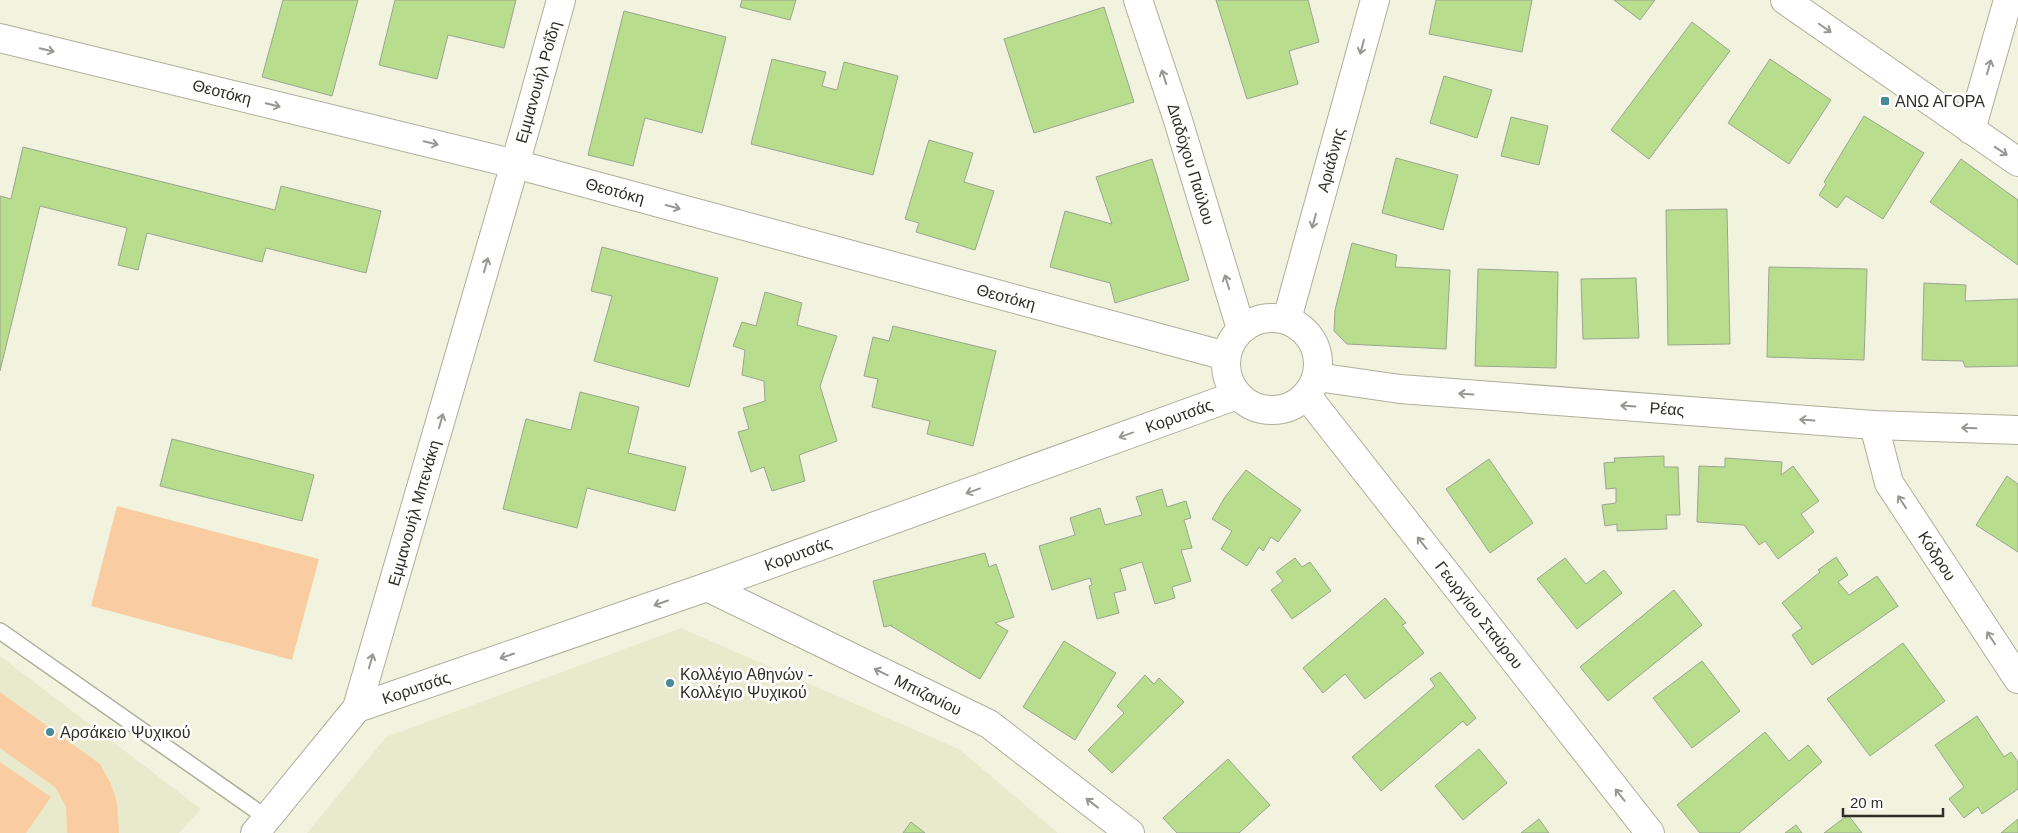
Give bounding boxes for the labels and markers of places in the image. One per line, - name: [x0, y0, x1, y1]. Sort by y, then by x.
- place label: ΑΝΩ ΑΓΟΡΑ: [1895, 93, 1985, 110]
- marker: ΑΝΩ ΑΓΟΡΑ: [1879, 95, 1891, 107]
- place label: Κολλέγιο Αθηνών - Κολλέγιο Ψυχικού: [680, 666, 813, 701]
- marker: Κολλέγιο Αθηνών - Κολλέγιο Ψυχικού: [664, 677, 676, 689]
- place label: Αρσάκειο Ψυχικού: [60, 724, 190, 741]
- marker: Αρσάκειο Ψυχικού: [44, 726, 56, 738]

